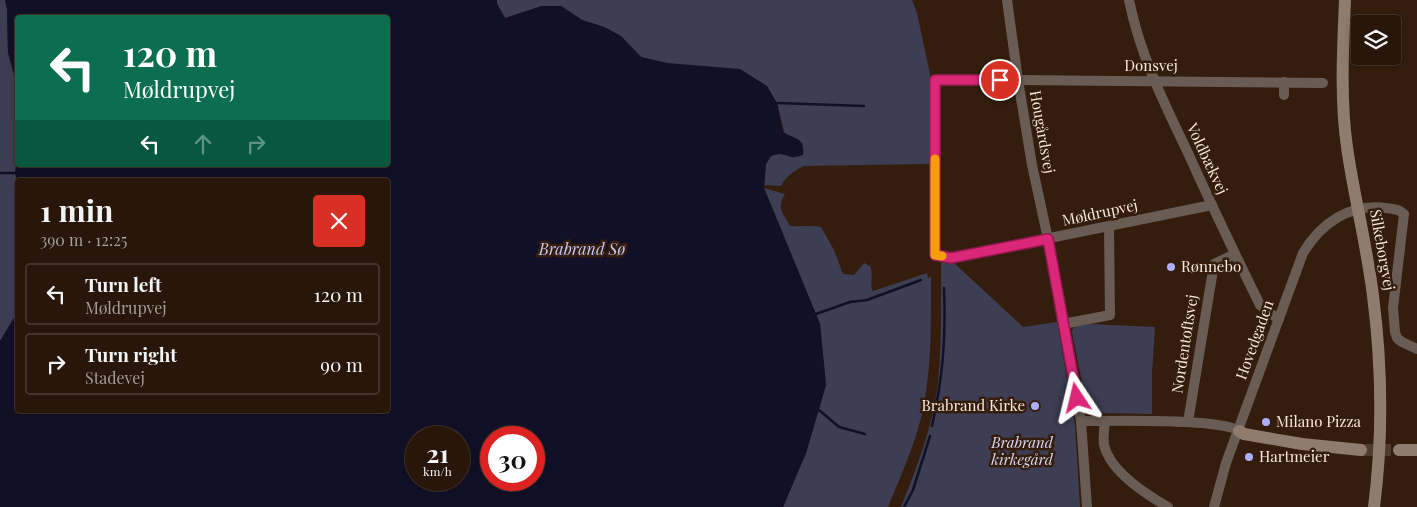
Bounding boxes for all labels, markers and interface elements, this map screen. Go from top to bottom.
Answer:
map controls [1351,15,1401,65]
button: layers [1351,15,1401,65]
text: 120 m [123,29,217,76]
icon: left [40,35,105,100]
street label: Donsvej [1124,55,1178,75]
pin [979,59,1021,101]
icon: arrive [986,66,1014,94]
text: Møldrupvej [123,74,235,104]
street label: Hougårdsvej [1026,89,1060,175]
street label: Voldbækvej [1182,119,1233,197]
icon: left [136,130,164,158]
icon: ahead [189,130,217,158]
icon: right [242,130,270,158]
text: 1 min [40,190,114,230]
street label: Møldrupvej [1060,194,1139,230]
button: close [313,195,365,247]
street label: Silkeborgvej [1366,208,1400,292]
text: 390 m · 12:25 [40,229,128,250]
water label: Brabrand Sø [538,238,626,259]
place label: Rønnebo [1181,256,1241,276]
marker: Rønnebo [1165,261,1177,273]
text: Turn left [85,271,162,297]
icon: left [42,280,70,308]
text: 120 m [314,281,363,307]
street label: Nordentoftsvej [1166,293,1202,395]
text: Møldrupvej [85,297,167,318]
street label: Hovedgaden [1230,297,1278,382]
text: Turn right [85,341,177,367]
icon: right [42,350,70,378]
text: 90 m [320,351,363,377]
text: Stadevej [85,367,145,388]
position arrow [1050,371,1102,423]
place label: Brabrand Kirke [922,395,1025,415]
marker: Brabrand Kirke [1029,400,1041,412]
place label: Milano Pizza [1276,411,1362,431]
marker: Milano Pizza [1260,416,1272,428]
speed limit sign: 30 [480,426,545,491]
park label: Brabrand kirkegård [990,432,1054,469]
text: 21 [426,436,449,469]
place label: Hartmeier [1259,446,1330,466]
marker: Hartmeier [1243,451,1255,463]
text: km/h [423,463,452,479]

